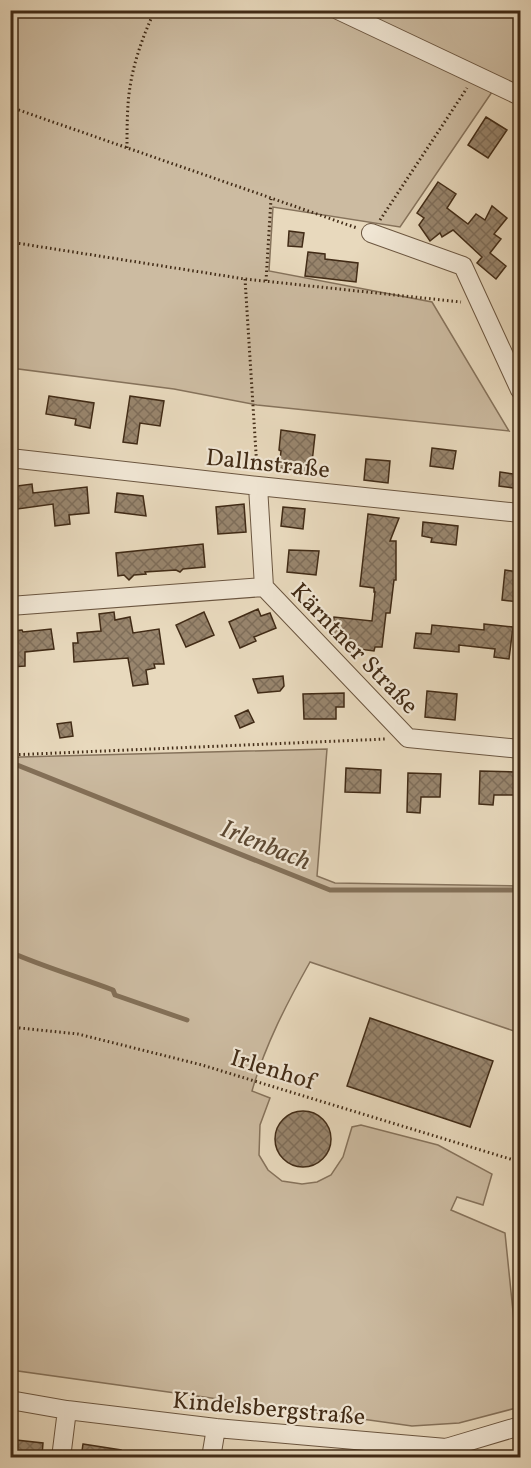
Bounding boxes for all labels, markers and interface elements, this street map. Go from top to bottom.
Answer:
street label: Dallnstraße [204,442,332,488]
street label: Kärntner Straße [282,576,425,723]
water label: Irlenbach [215,811,316,880]
street label: Irlenhof [226,1042,322,1101]
street label: Kindelsbergstraße [171,1385,367,1435]

